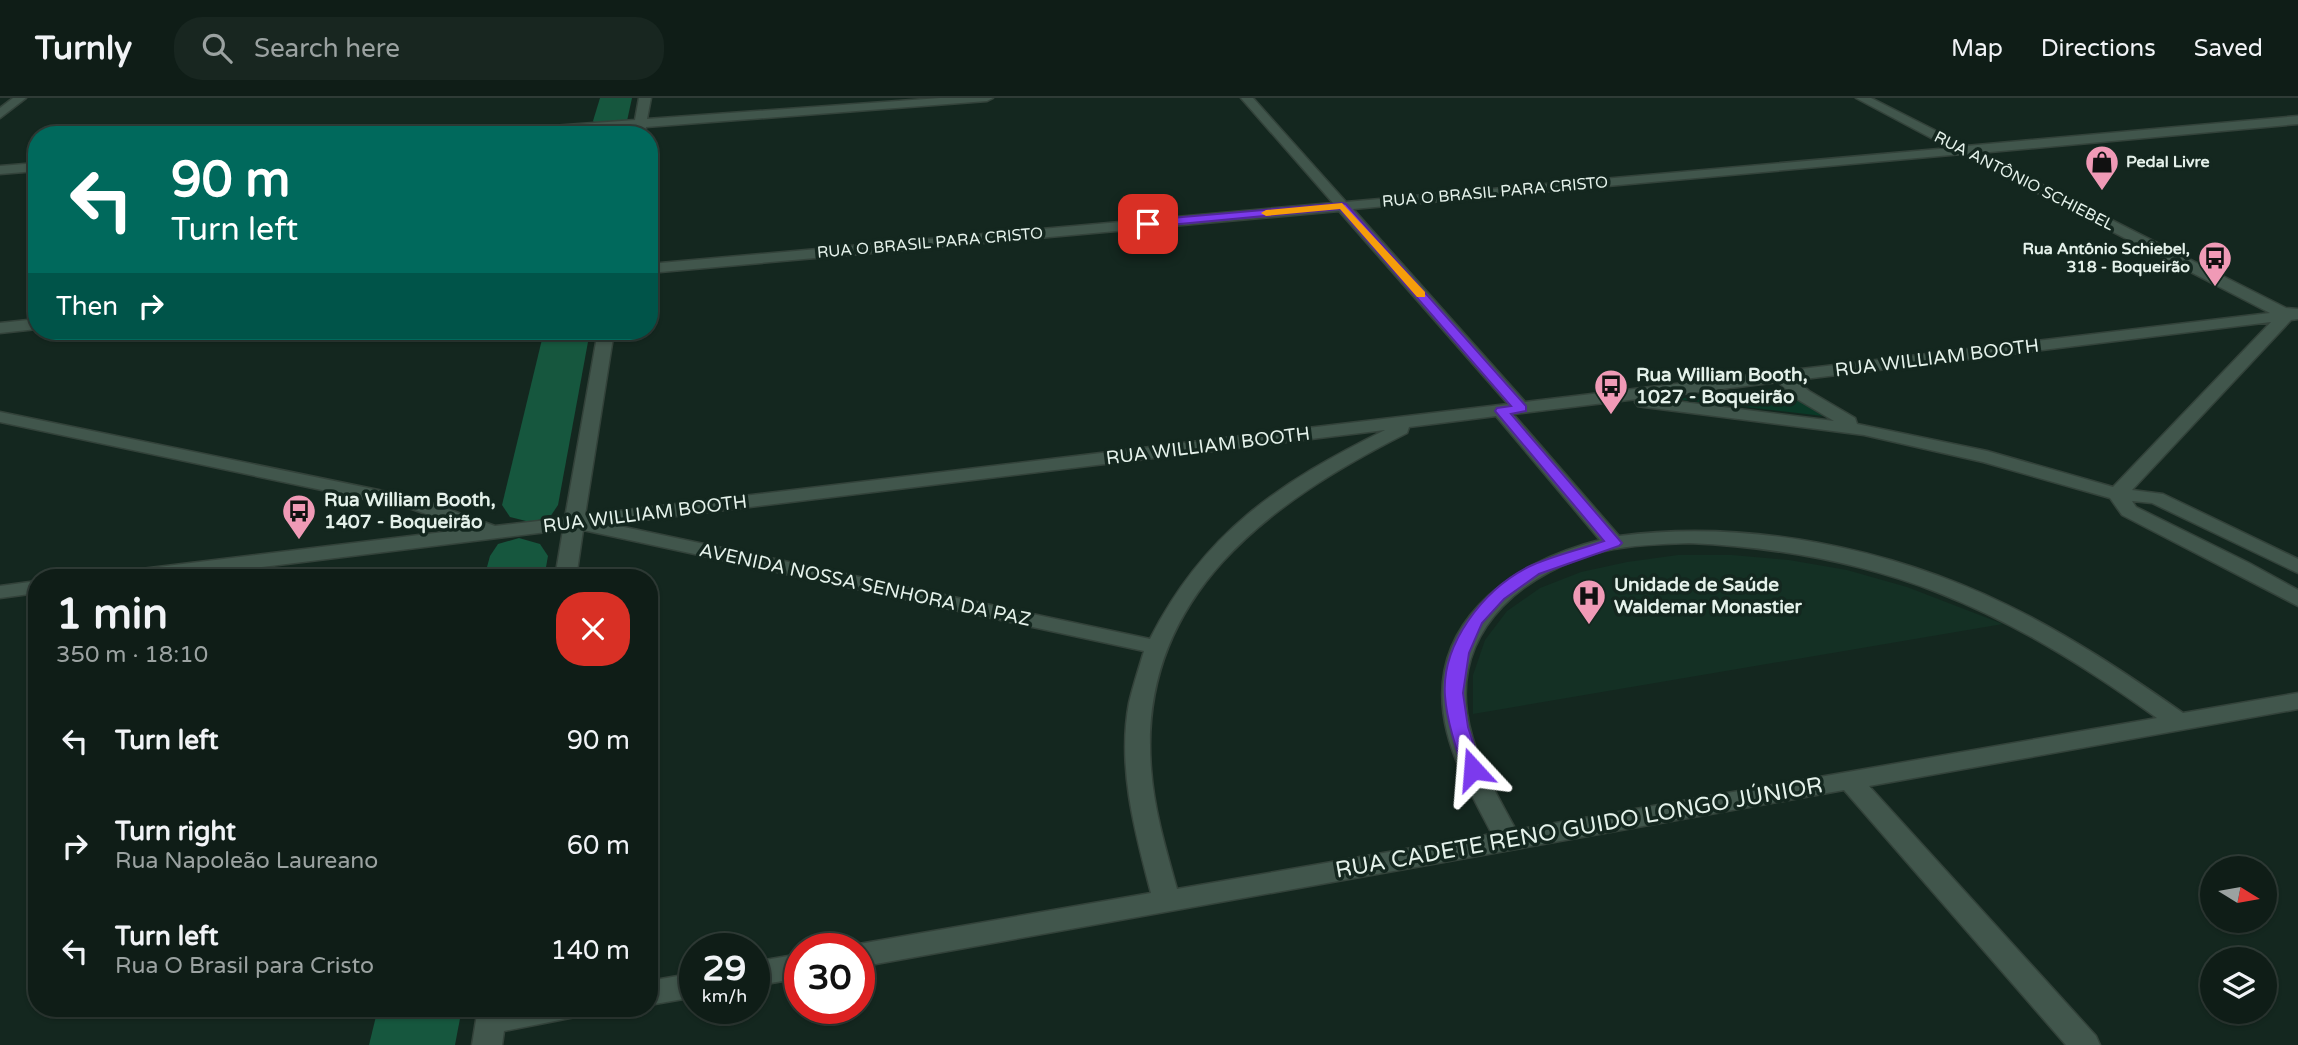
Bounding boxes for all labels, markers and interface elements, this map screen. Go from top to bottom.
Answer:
search box [174,17,664,80]
text: Turnly [35,29,132,68]
icon: search [198,29,236,67]
text: Search here [254,33,400,64]
text: Map [1951,34,2003,63]
text: Directions [2041,34,2156,63]
text: Saved [2194,34,2263,63]
street label: RUA ANTÔNIO SCHIEBEL [1931,127,2117,235]
shop icon: Pedal Livre [2083,143,2121,192]
text: 90 m [171,151,290,210]
place label: Pedal Livre [2126,152,2209,172]
icon: left [56,154,147,245]
street label: RUA O BRASIL PARA CRISTO [1381,172,1609,212]
pin [1118,194,1178,254]
icon: arrive [1129,205,1167,243]
text: Turn left [171,211,298,249]
street label: RUA O BRASIL PARA CRISTO [816,223,1044,263]
place label: Rua Antônio Schiebel, 318 - Boqueirão [2023,239,2190,277]
bus stop icon: Rua Antônio Schiebel, 318 - Boqueirão [2196,239,2234,288]
icon: right [132,287,170,325]
text: Then [56,291,118,322]
street label: RUA WILLIAM BOOTH [1834,335,2040,381]
place label: Rua William Booth, 1027 - Boqueirão [1636,364,1808,409]
bus stop icon: Rua William Booth, 1027 - Boqueirão [1592,367,1630,416]
street label: RUA WILLIAM BOOTH [1105,423,1311,469]
place label: Rua William Booth, 1407 - Boqueirão [324,489,496,534]
street label: RUA WILLIAM BOOTH [542,491,748,537]
bus stop icon: Rua William Booth, 1407 - Boqueirão [280,492,318,541]
street label: AVENIDA NOSSA SENHORA DA PAZ [697,539,1033,631]
place label: Unidade de Saúde Waldemar Monastier [1614,574,1803,618]
hospital icon: Unidade de Saúde Waldemar Monastier [1570,577,1608,626]
text: 1 min [56,589,168,640]
button: close [556,592,630,666]
text: 350 m · 18:10 [56,641,208,669]
icon: left [56,722,94,760]
text: Turn left [115,725,218,756]
text: 90 m [567,725,630,756]
position arrow [1436,732,1510,806]
street label: RUA CADETE RENO GUIDO LONGO JÚNIOR [1333,771,1825,885]
text: Turn right [115,816,236,847]
icon: right [56,827,94,865]
text: 60 m [567,830,630,861]
text: Rua Napoleão Laureano [115,847,378,875]
north arrow [2200,856,2277,933]
map controls [2200,856,2277,1024]
text: Turn left [115,921,218,952]
icon: left [56,932,94,970]
speed limit sign: 30 [784,933,875,1024]
text: 140 m [550,935,630,966]
button: layers [2200,947,2277,1024]
text: 29 [703,948,746,990]
text: Rua O Brasil para Cristo [115,952,374,980]
text: km/h [702,985,747,1007]

